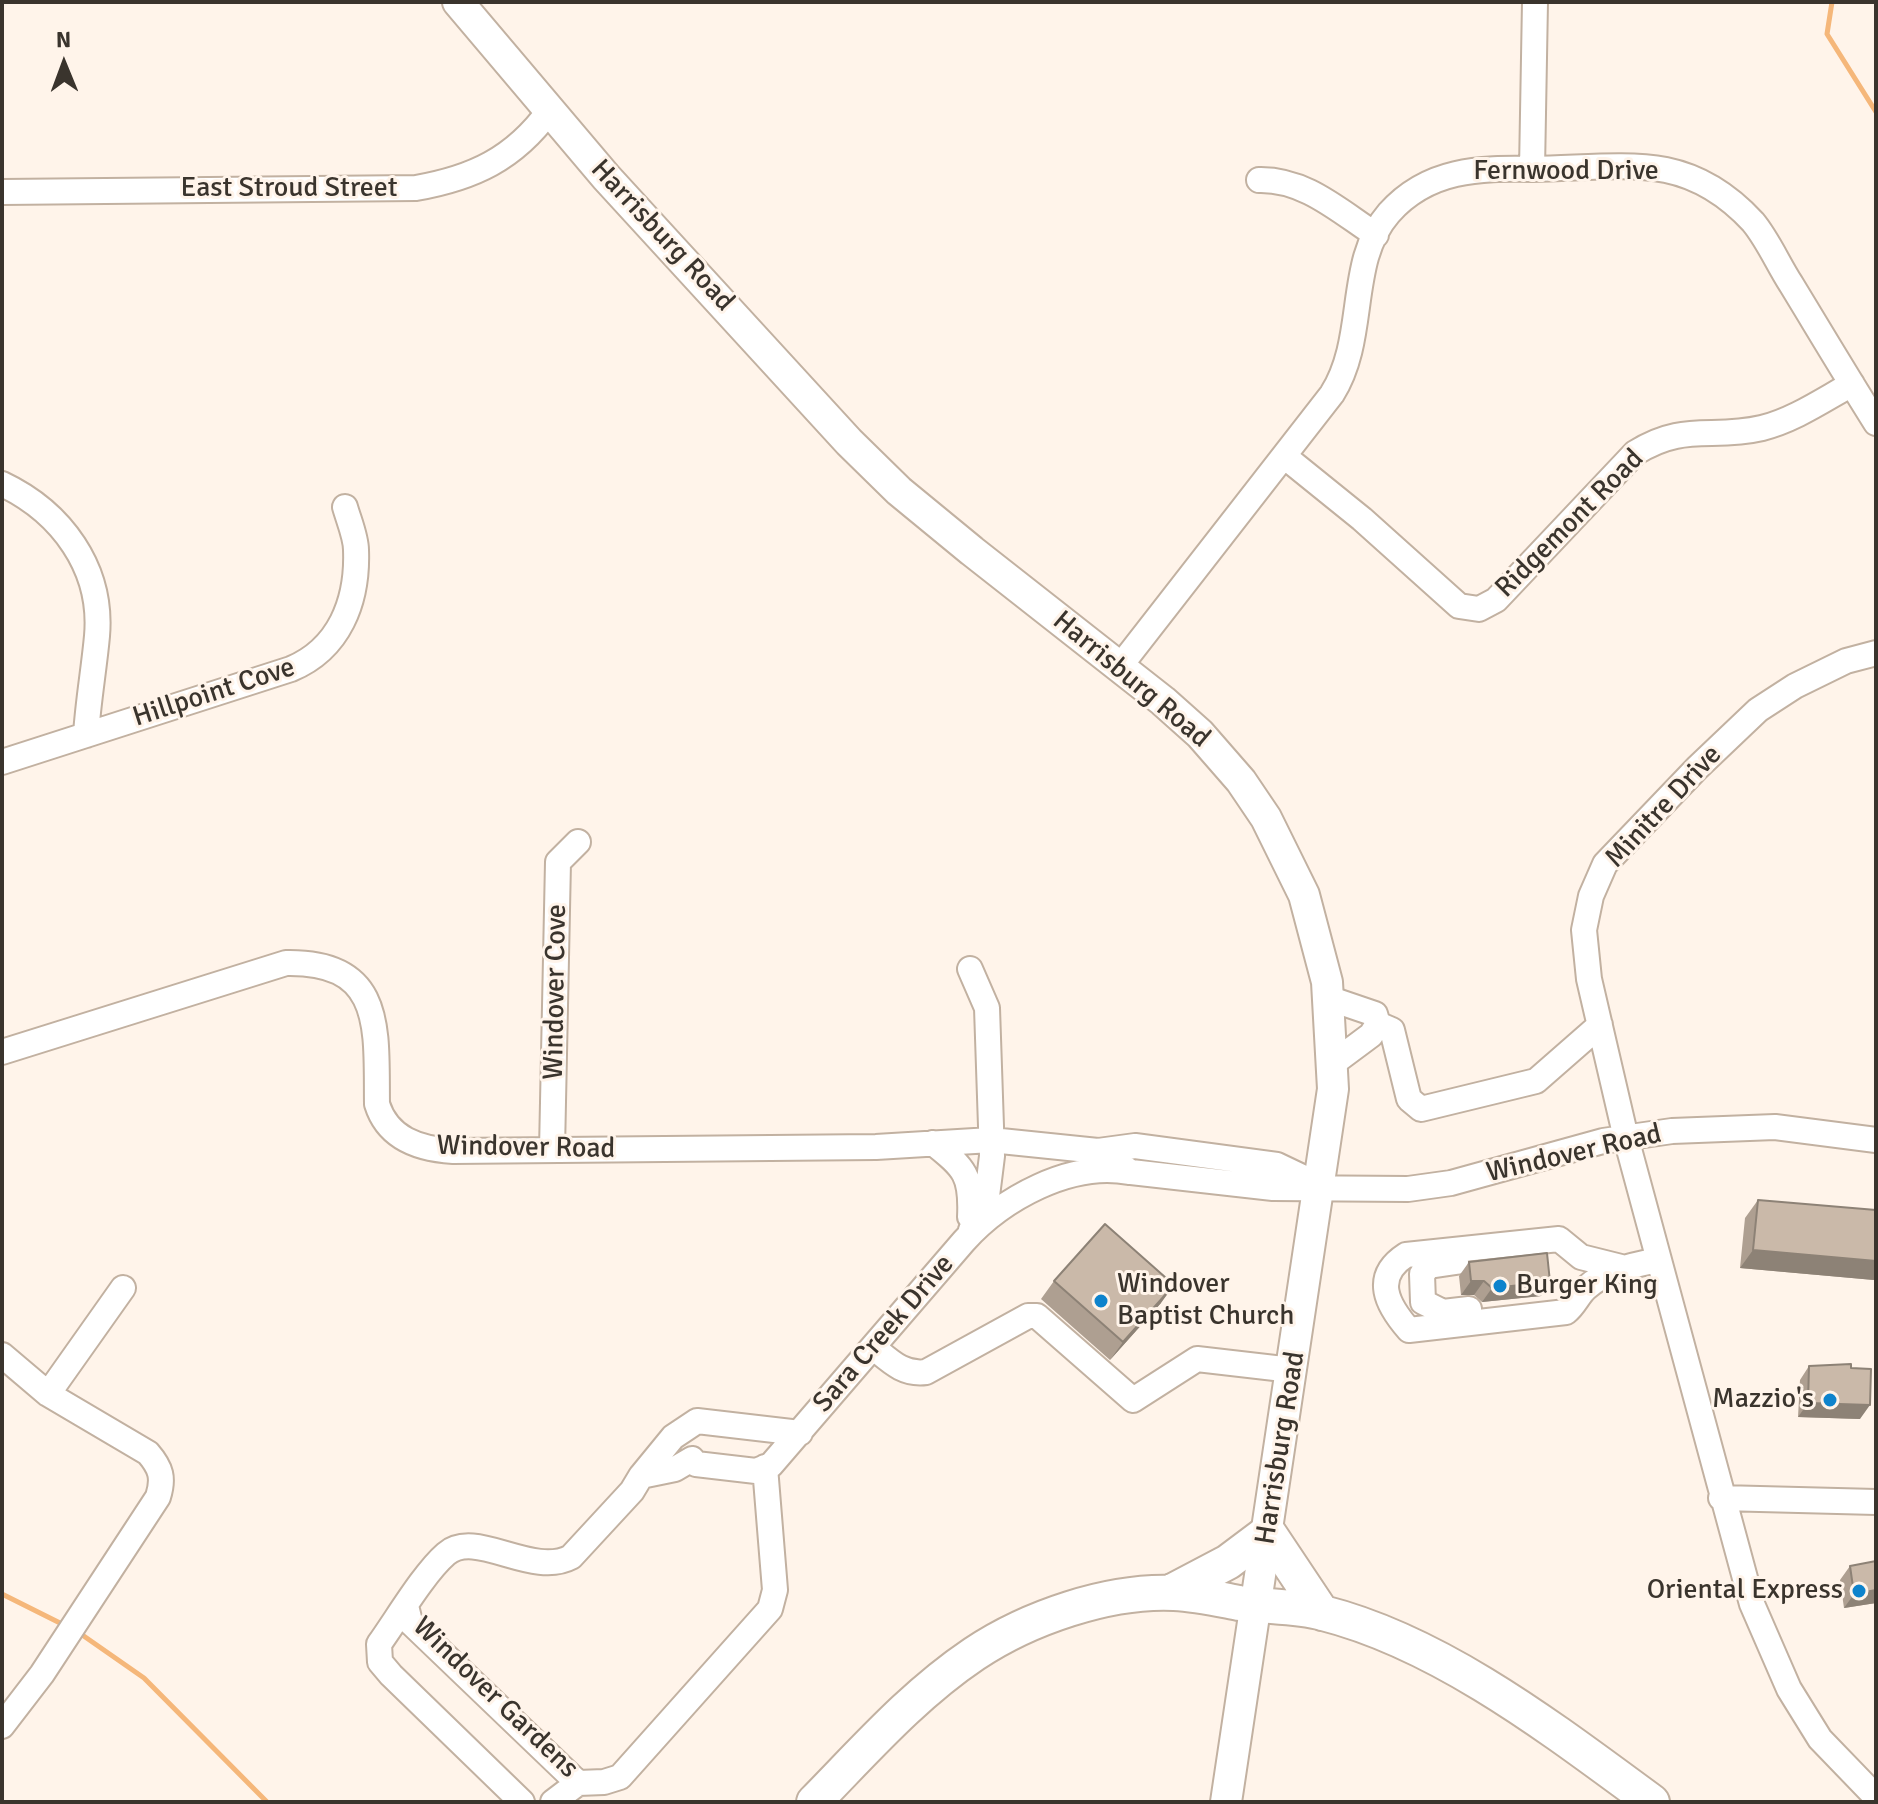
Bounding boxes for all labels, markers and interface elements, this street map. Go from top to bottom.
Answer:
north arrow [24,24,104,104]
text: N [56,26,71,53]
street label: Harrisburg Road [583,153,741,319]
street label: Fernwood Drive [1473,155,1659,189]
street label: East Stroud Street [180,172,398,206]
street label: Ridgemont Road [1489,443,1651,605]
street label: Harrisburg Road [1046,604,1216,756]
street label: Hillpoint Cove [129,651,299,735]
street label: Minitre Drive [1599,739,1729,875]
street label: Windover Cove [538,904,574,1080]
street label: Windover Road [1483,1118,1665,1190]
street label: Windover Road [436,1130,616,1166]
street label: Sara Creek Drive [806,1248,962,1420]
place label: Windover Baptist Church [1117,1268,1294,1334]
place label: Burger King [1516,1269,1658,1303]
marker: Burger King [1491,1277,1509,1295]
marker: Windover Baptist Church [1092,1292,1110,1310]
street label: Harrisburg Road [1249,1349,1313,1547]
place label: Mazzio's [1712,1383,1814,1417]
marker: Mazzio's [1821,1391,1839,1409]
place label: Oriental Express [1647,1574,1843,1608]
marker: Oriental Express [1850,1582,1868,1600]
street label: Windover Gardens [405,1610,585,1786]

